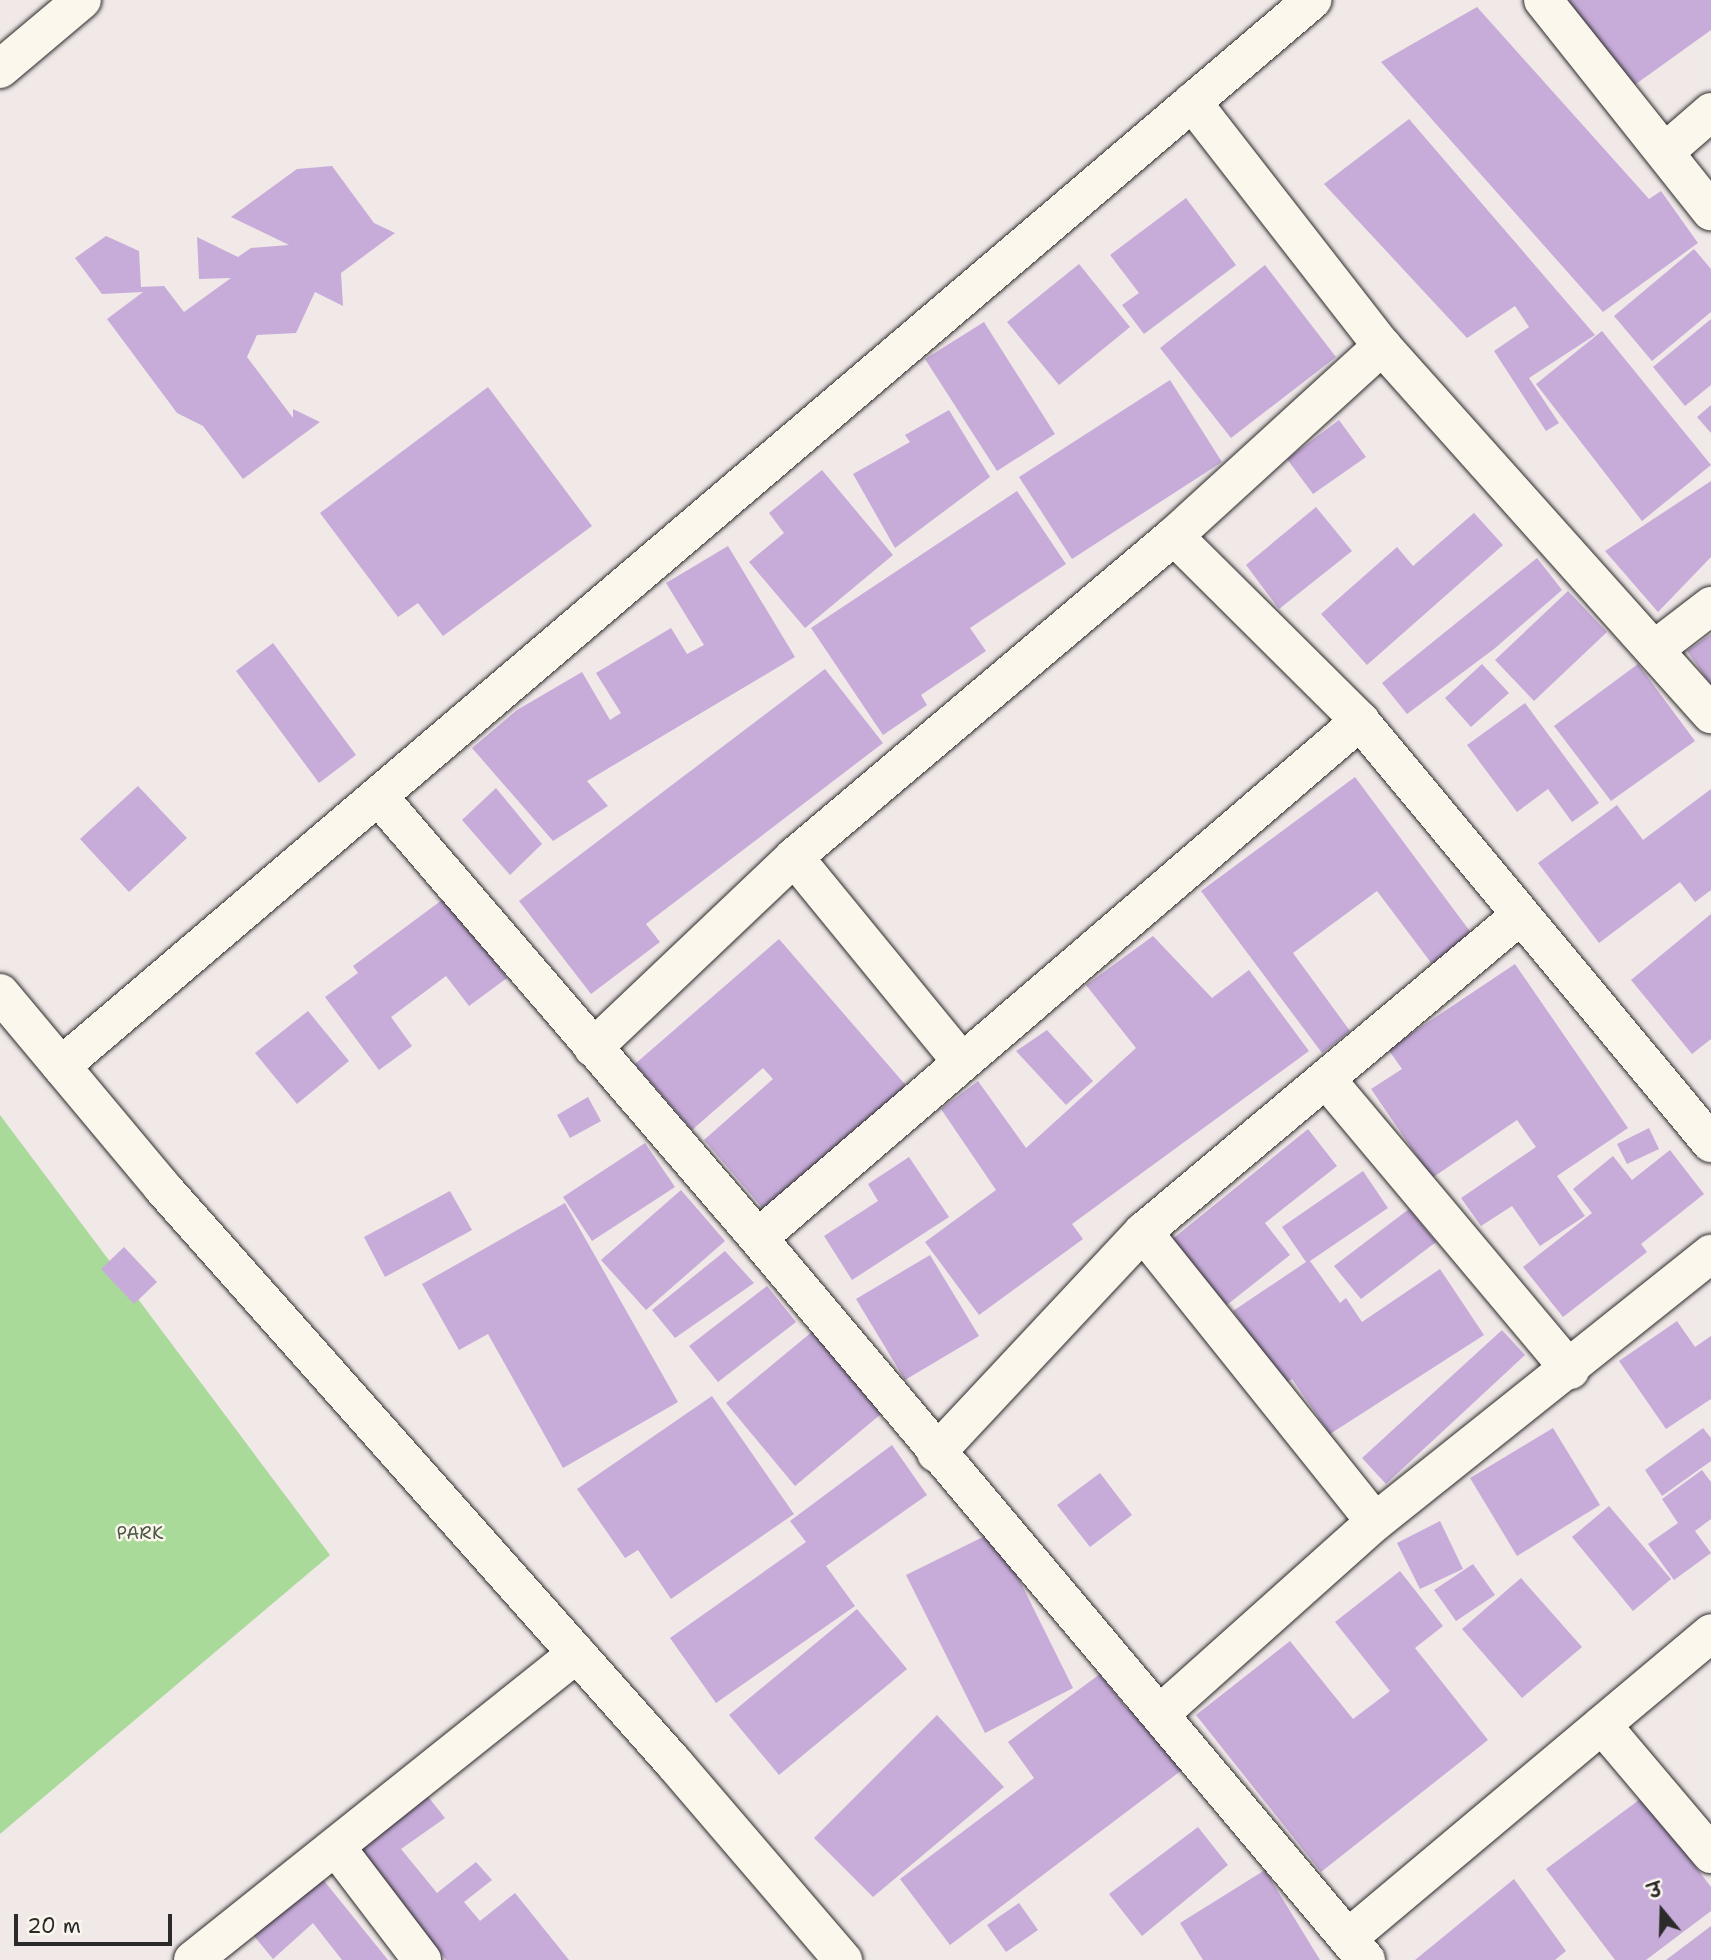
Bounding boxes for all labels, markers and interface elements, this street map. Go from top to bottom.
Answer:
park label: PARK [116,1522,164,1544]
north arrow [1627,1876,1697,1946]
text: उ [1645,1877,1665,1905]
scale bar [18,1900,175,1944]
text: 20 m [27,1912,81,1940]

